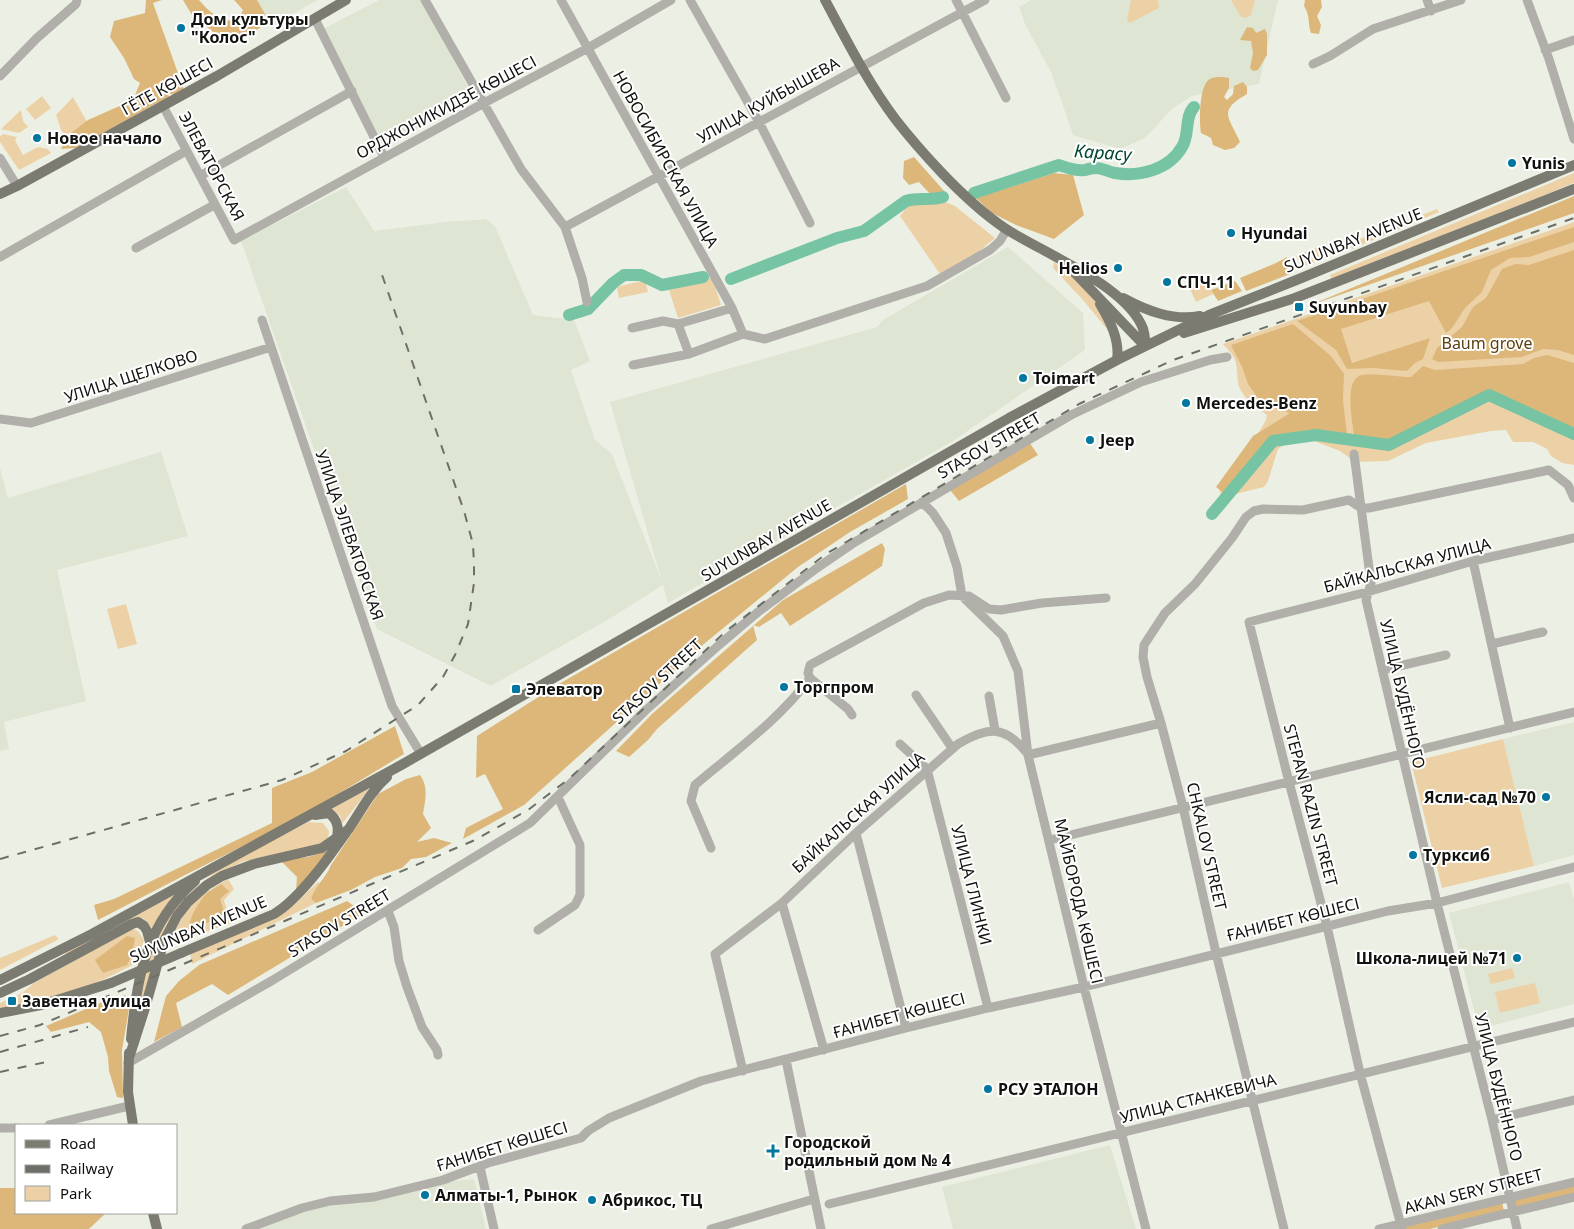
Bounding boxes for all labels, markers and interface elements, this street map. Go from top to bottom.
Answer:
place label: Дом культуры "Колос" [191,8,309,48]
marker: Дом культуры "Колос" [175,22,187,34]
street label: ОРДЖОНИКИДЗЕ КӨШЕСІ [352,50,540,164]
street label: УЛИЦА КУЙБЫШЕВА [693,51,844,148]
street label: ГЁТЕ КӨШЕСІ [117,52,217,120]
street label: НОВОСИБИРСКАЯ УЛИЦА [608,67,724,252]
street label: ЭЛЕВАТОРСКАЯ [174,107,250,225]
place label: Новое начало [47,127,162,149]
marker: Новое начало [31,132,43,144]
water label: Карасу [1073,138,1134,166]
place label: Yunis [1522,152,1565,174]
marker: Yunis [1506,157,1518,169]
street label: SUYUNBAY AVENUE [1281,202,1425,278]
place label: Hyundai [1241,222,1308,244]
marker: Hyundai [1225,227,1237,239]
place label: Helios [1059,257,1108,279]
marker: Helios [1112,262,1124,274]
place label: СПЧ-11 [1177,271,1234,293]
marker: СПЧ-11 [1161,276,1173,288]
place label: Suyunbay [1309,296,1388,318]
marker: Suyunbay [1293,301,1305,313]
park label: Baum grove [1441,332,1533,354]
street label: УЛИЦА ЩЕЛКОВО [62,344,200,408]
place label: Toimart [1033,367,1095,389]
marker: Toimart [1017,372,1029,384]
place label: Mercedes-Benz [1196,392,1317,414]
marker: Mercedes-Benz [1180,397,1192,409]
street label: STASOV STREET [933,406,1045,484]
place label: Jeep [1098,429,1135,451]
marker: Jeep [1084,434,1096,446]
street label: УЛИЦА ЭЛЕВАТОРСКАЯ [311,447,389,623]
street label: SUYUNBAY AVENUE [697,494,835,586]
street label: БАЙКАЛЬСКАЯ УЛИЦА [1321,532,1494,598]
street label: УЛИЦА БУДЁННОГО [1375,617,1431,771]
street label: STASOV STREET [607,633,707,729]
place label: Торгпром [794,676,874,698]
place label: Элеватор [526,678,603,700]
marker: Торгпром [778,681,790,693]
marker: Элеватор [510,683,522,695]
street label: STEPAN RAZIN STREET [1279,721,1343,889]
street label: БАЙКАЛЬСКАЯ УЛИЦА [787,746,930,878]
street label: CHKALOV STREET [1182,780,1232,912]
place label: Ясли-сад №70 [1424,786,1536,808]
marker: Ясли-сад №70 [1540,791,1552,803]
street label: МАЙБОРОДА КӨШЕСІ [1049,816,1109,986]
street label: УЛИЦА ГЛИНКИ [946,823,998,947]
place label: Турксиб [1423,844,1490,866]
marker: Турксиб [1407,849,1419,861]
street label: STASOV STREET [284,884,394,962]
street label: SUYUNBAY AVENUE [126,890,270,968]
street label: ҒАНИБЕТ КӨШЕСІ [1224,892,1362,946]
place label: Школа-лицей №71 [1356,947,1507,969]
marker: Школа-лицей №71 [1511,952,1523,964]
street label: ҒАНИБЕТ КӨШЕСІ [831,987,967,1043]
place label: Заветная улица [22,990,151,1012]
marker: Заветная улица [6,995,18,1007]
street label: УЛИЦА БУДЁННОГО [1470,1010,1528,1164]
street label: УЛИЦА СТАНКЕВИЧА [1118,1068,1279,1128]
place label: РСУ ЭТАЛОН [998,1078,1099,1100]
marker: РСУ ЭТАЛОН [982,1083,994,1095]
street label: ҒАНИБЕТ КӨШЕСІ [434,1116,570,1176]
legend [15,1124,178,1214]
place label: Городской родильный дом № 4 [784,1131,951,1171]
text: Road [60,1133,96,1153]
marker: Городской родильный дом № 4 [766,1144,780,1158]
text: Railway [60,1158,114,1178]
street label: AKAN SERY STREET [1402,1163,1545,1219]
text: Park [60,1183,92,1203]
place label: Алматы-1, Рынок [435,1184,578,1206]
marker: Алматы-1, Рынок [419,1189,431,1201]
place label: Абрикос, ТЦ [602,1189,703,1211]
marker: Абрикос, ТЦ [586,1194,598,1206]

